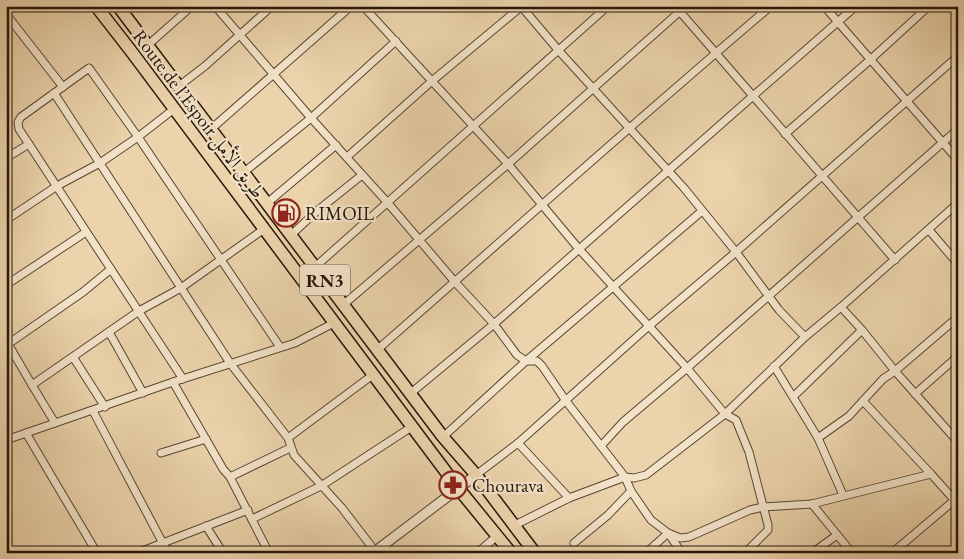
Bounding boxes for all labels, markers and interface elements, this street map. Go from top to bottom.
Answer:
street label: Route de l’Espoir طريق الأمل [126,24,272,204]
fuel station icon: RIMOIL [271,198,301,228]
place label: RIMOIL [305,201,374,226]
road number: RN3 [300,264,350,296]
pharmacy icon: Chourava [438,470,468,500]
place label: Chourava [472,473,544,498]

